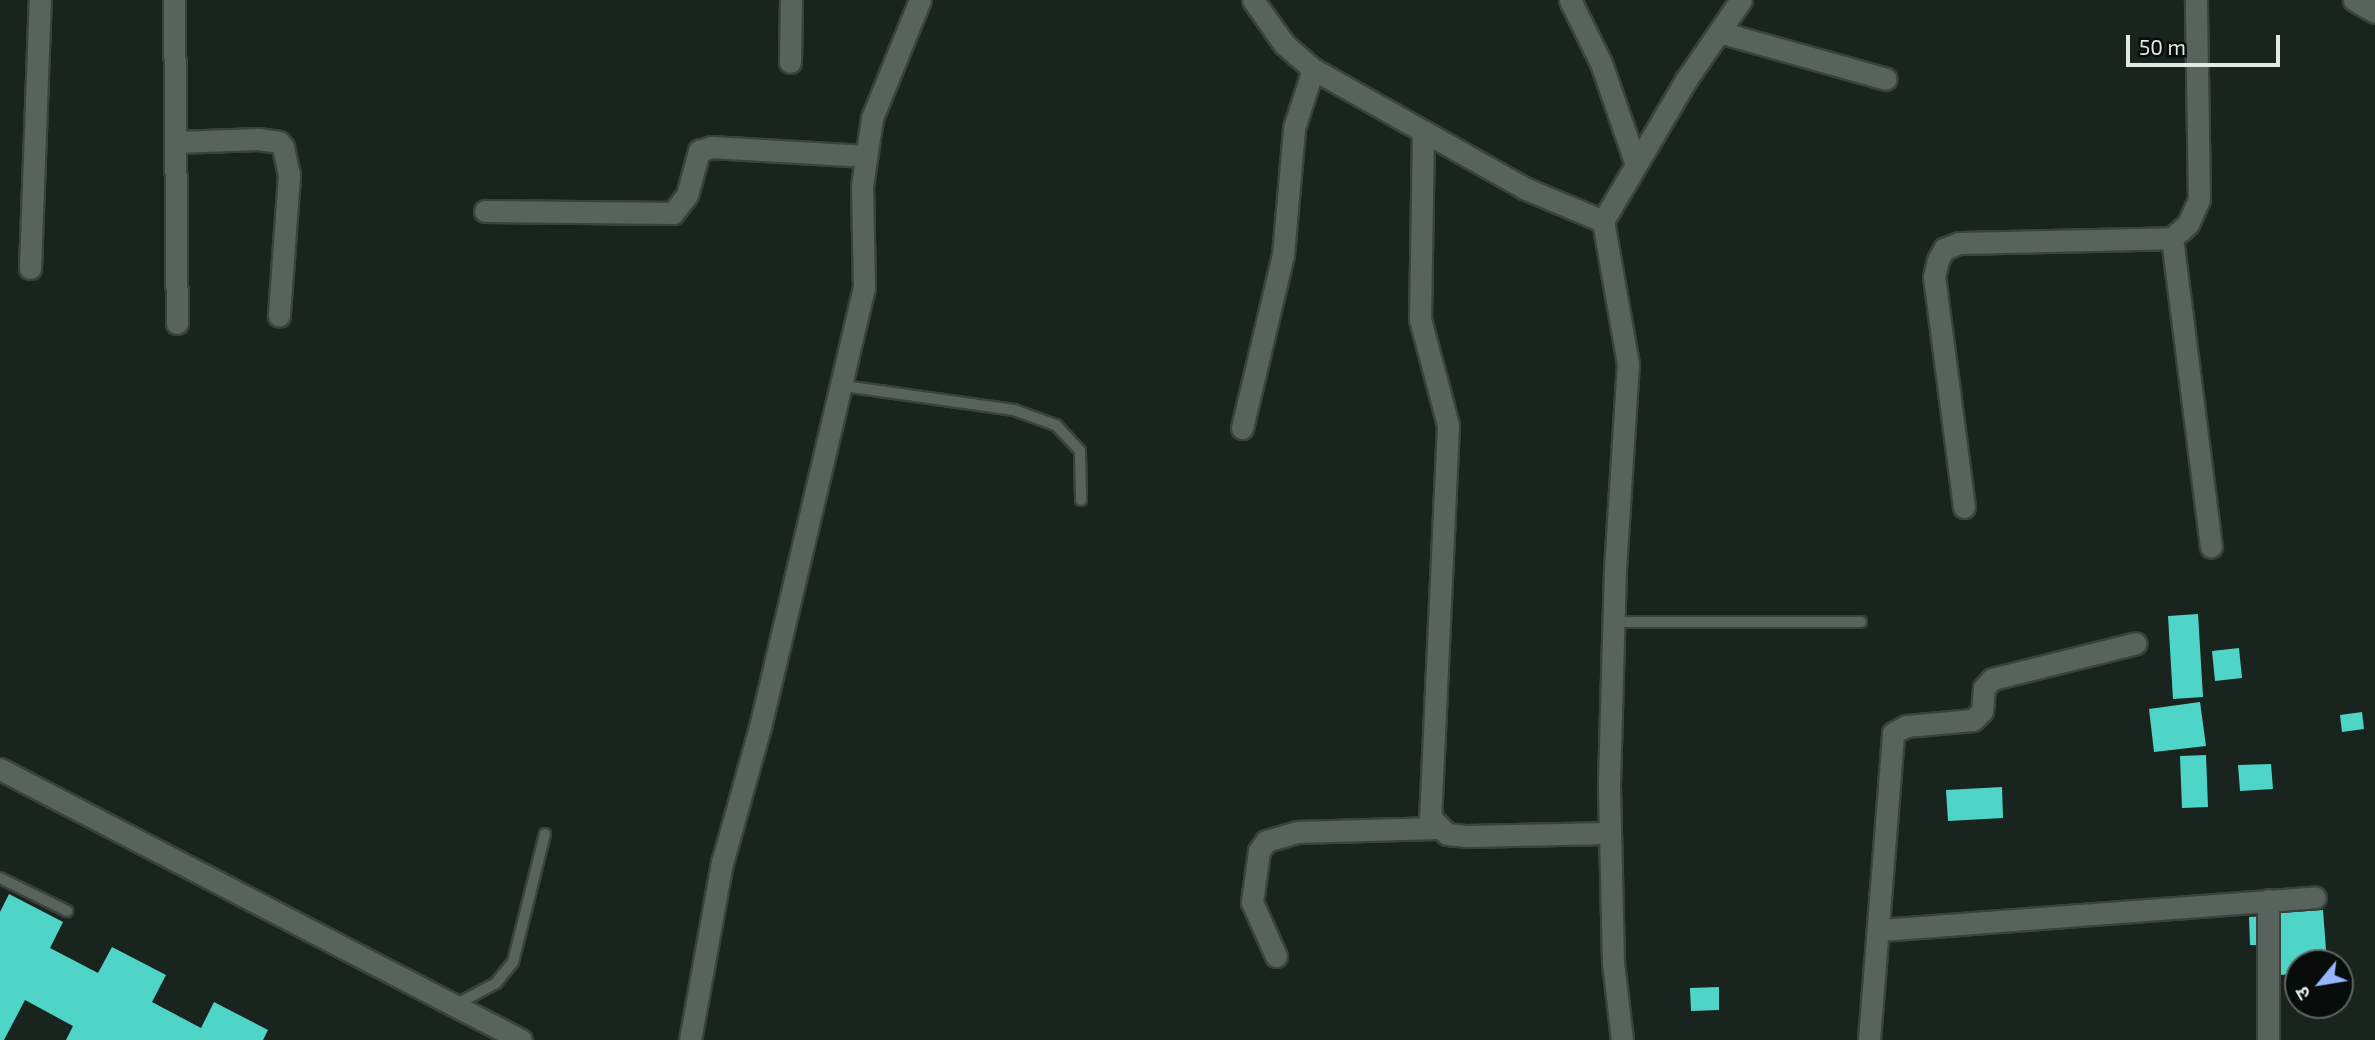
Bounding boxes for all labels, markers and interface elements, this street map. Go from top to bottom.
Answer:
scale bar [2130,21,2284,65]
text: 50 m [2139,34,2186,59]
north arrow [2284,949,2354,1019]
text: उ [2289,983,2315,1004]

